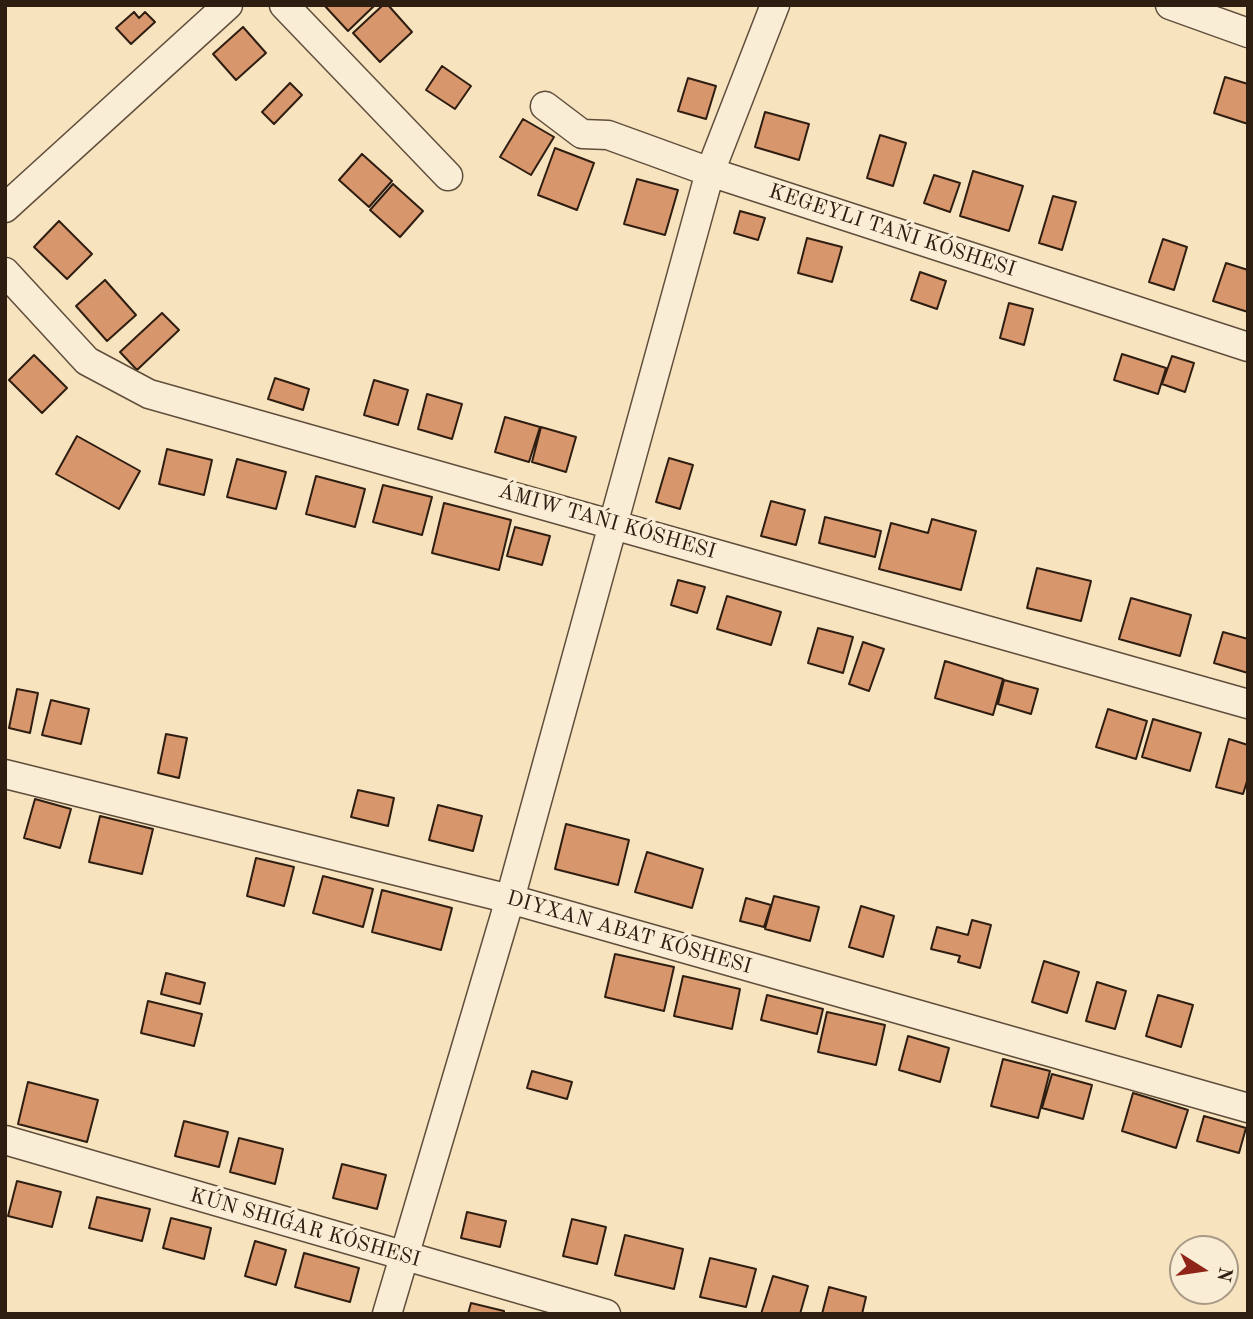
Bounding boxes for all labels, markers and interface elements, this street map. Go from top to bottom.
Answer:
street label: KEGEYLI TAŃI KÓSHESI [765,179,1019,283]
street label: ÁMIW TAŃI KÓSHESI [495,479,719,565]
street label: DIYXAN ABAT KÓSHESI [504,886,754,980]
street label: KÚN SHIǴAR KÓSHESI [187,1183,423,1273]
north arrow [1169,1235,1239,1305]
text: N [1212,1265,1234,1283]

